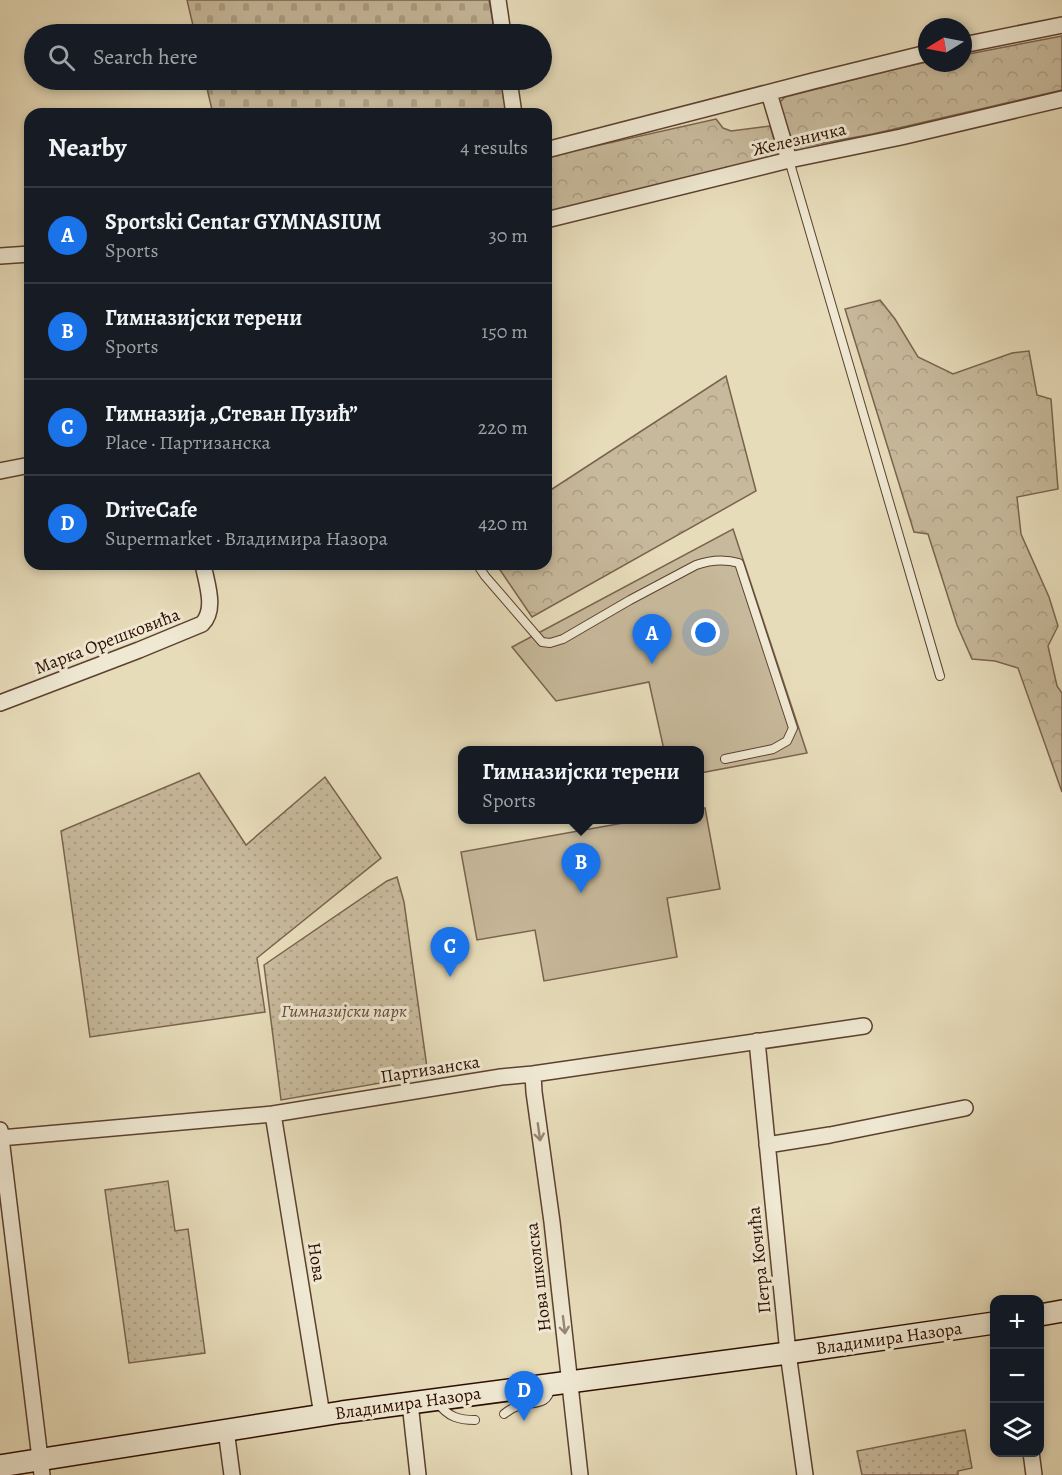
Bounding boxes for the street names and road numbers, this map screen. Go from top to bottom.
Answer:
street label: Железничка [750,116,849,161]
street label: Марка Орешковића [31,602,184,680]
street label: Партизанска [379,1049,482,1089]
street label: Петра Кочића [741,1205,777,1315]
street label: Нова школска [519,1220,557,1333]
street label: Нова [302,1241,332,1284]
street label: Владимира Назора [814,1316,964,1360]
street label: Владимира Назора [333,1381,483,1425]

